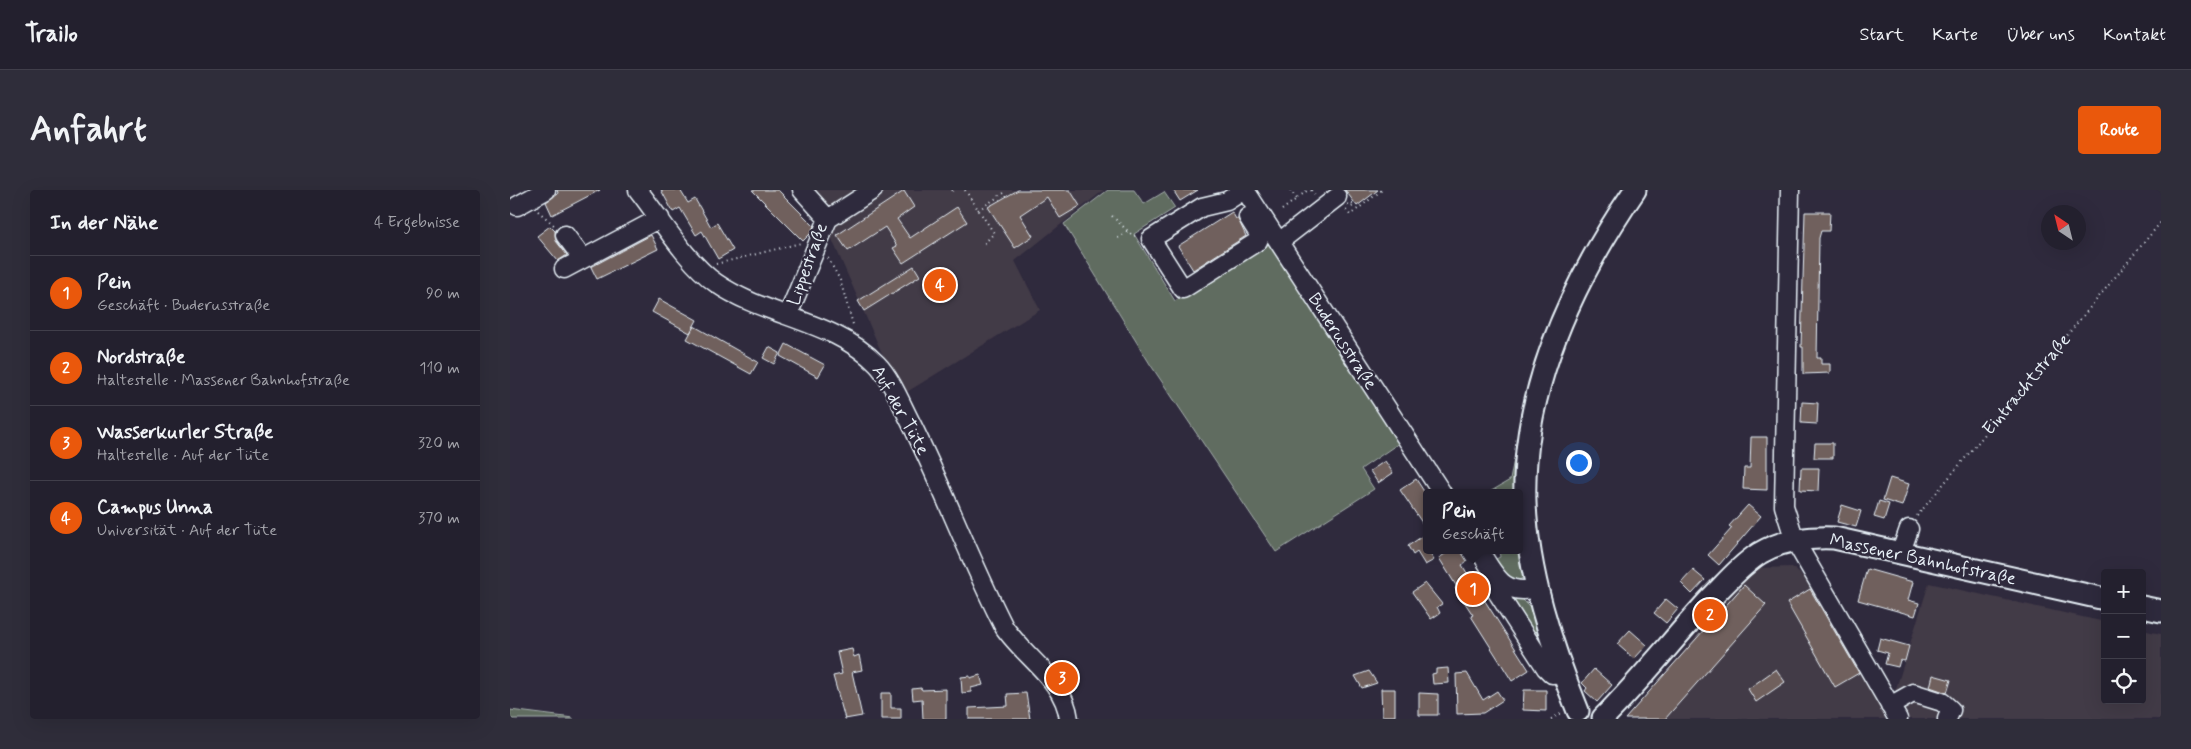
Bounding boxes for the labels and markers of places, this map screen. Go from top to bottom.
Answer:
pin: 4 [924,266,956,304]
pin: 1 [1457,570,1489,608]
pin: 2 [1694,596,1726,634]
pin: 3 [1046,659,1078,697]

